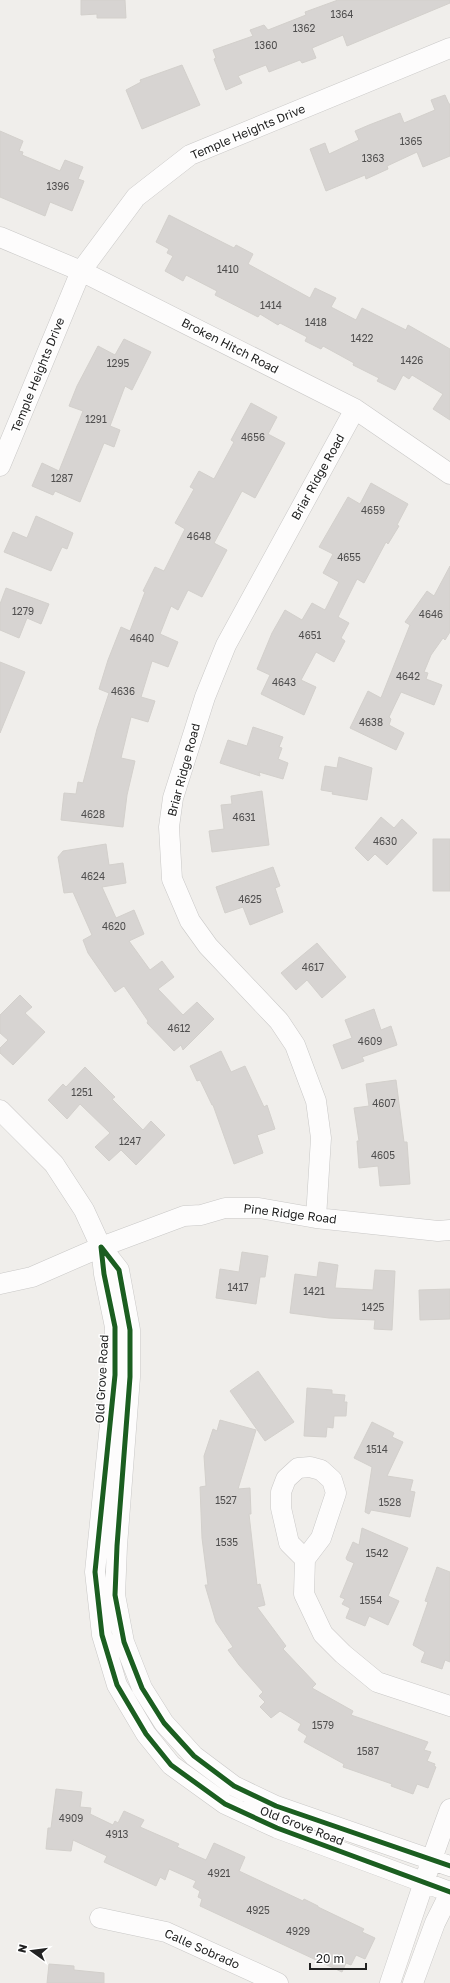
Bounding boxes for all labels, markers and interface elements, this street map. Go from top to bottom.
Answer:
house number: 1364 [331,8,353,20]
house number: 1362 [293,22,315,34]
house number: 1360 [255,39,277,51]
street label: Temple Heights Drive [188,101,307,162]
house number: 1365 [400,135,422,147]
house number: 1363 [362,152,384,164]
house number: 1396 [47,180,69,192]
house number: 1410 [217,263,239,275]
house number: 1414 [260,299,282,311]
street label: Temple Heights Drive [8,315,68,435]
street label: Broken Hitch Road [179,315,281,377]
house number: 1418 [305,316,327,328]
house number: 1422 [351,332,373,344]
house number: 1426 [401,354,423,366]
house number: 1295 [107,357,129,369]
house number: 1291 [85,413,107,425]
house number: 4656 [241,431,265,443]
street label: Briar Ridge Road [288,431,347,522]
house number: 1287 [51,472,73,484]
house number: 4659 [361,504,385,516]
house number: 4648 [187,530,211,542]
house number: 4655 [337,551,361,563]
house number: 1279 [12,605,34,617]
house number: 4646 [419,608,443,620]
house number: 4651 [299,629,322,641]
house number: 4640 [130,632,154,644]
house number: 4642 [396,670,420,682]
house number: 4643 [272,676,296,688]
house number: 4636 [111,685,135,697]
house number: 4638 [359,716,383,728]
street label: Briar Ridge Road [164,722,203,818]
house number: 4628 [81,808,105,820]
house number: 4631 [233,811,256,823]
house number: 4630 [373,835,397,847]
house number: 4624 [81,870,105,882]
house number: 4625 [238,893,262,905]
house number: 4620 [102,920,126,932]
house number: 4617 [302,961,324,973]
house number: 4612 [168,1022,191,1034]
house number: 4609 [358,1035,382,1047]
house number: 1251 [71,1086,93,1098]
house number: 4607 [372,1097,396,1109]
house number: 1247 [119,1135,141,1147]
house number: 4605 [371,1149,395,1161]
street label: Pine Ridge Road [243,1200,338,1227]
house number: 1417 [227,1281,249,1293]
house number: 1421 [303,1285,325,1297]
house number: 1425 [362,1301,384,1313]
street label: Old Grove Road [92,1334,111,1424]
house number: 1514 [366,1443,388,1455]
house number: 1527 [215,1494,237,1506]
house number: 1528 [379,1496,401,1508]
house number: 1535 [216,1536,238,1548]
house number: 1542 [366,1547,388,1559]
house number: 1554 [360,1594,382,1606]
house number: 1579 [312,1719,334,1731]
house number: 1587 [357,1745,379,1757]
street label: Old Grove Road [258,1803,346,1848]
house number: 4909 [59,1812,83,1824]
house number: 4913 [106,1828,129,1840]
house number: 4921 [208,1867,231,1879]
house number: 4925 [246,1904,270,1916]
street label: Calle Sobrado [162,1925,242,1972]
house number: 4929 [286,1925,310,1937]
north arrow [12,1931,52,1971]
text: N [14,1943,29,1954]
scale bar [310,1945,366,1971]
text: 20 m [316,1951,344,1966]

